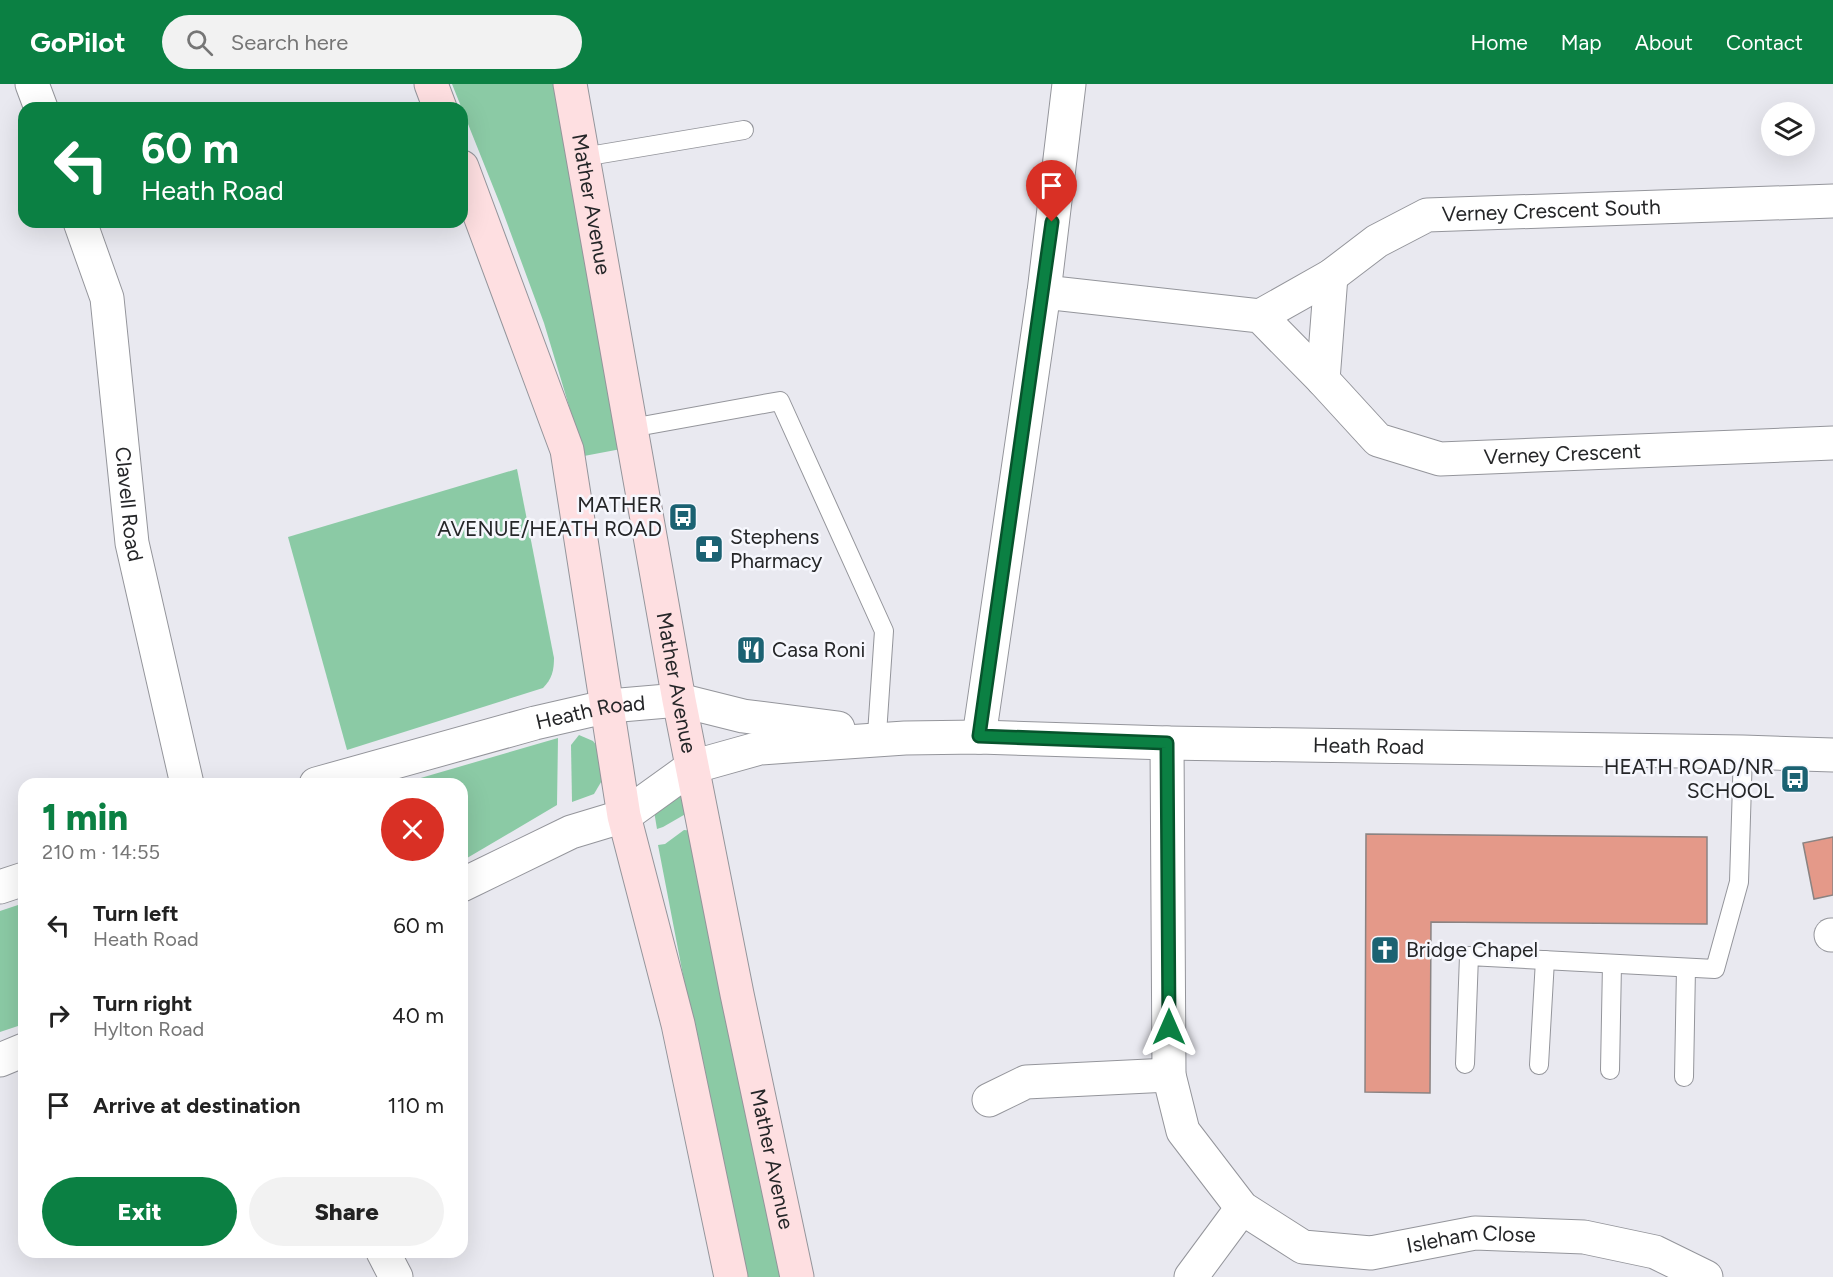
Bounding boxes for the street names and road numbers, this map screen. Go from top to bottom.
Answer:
street label: Mather Avenue [567,131,617,277]
street label: Verney Crescent South [1441,194,1661,226]
street label: Verney Crescent [1483,438,1642,469]
street label: Clavell Road [110,446,149,564]
street label: Mather Avenue [652,610,702,755]
street label: Heath Road [533,690,646,734]
street label: Heath Road [1313,732,1424,759]
street label: Mather Avenue [745,1086,800,1232]
street label: Isleham Close [1404,1220,1536,1258]

